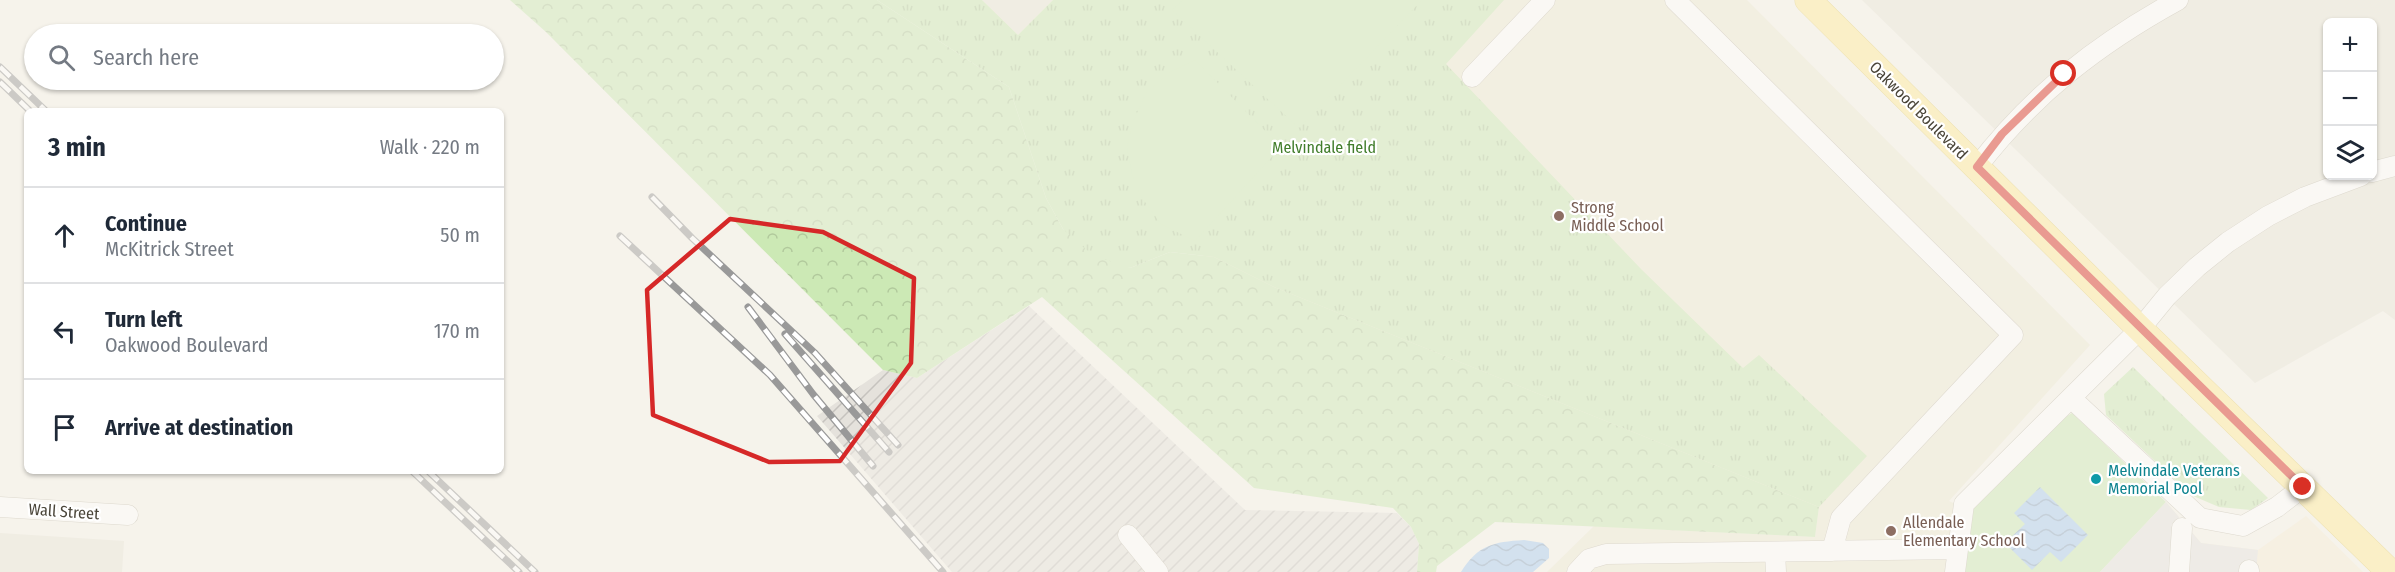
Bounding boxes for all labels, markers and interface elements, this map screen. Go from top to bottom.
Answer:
map controls [2323,18,2377,180]
button: + [2323,18,2377,72]
search box [24,24,504,90]
icon: search [45,41,78,74]
text: Search here [93,44,199,71]
street label: Oakwood Boulevard [1866,57,1972,163]
route start [2050,60,2076,86]
button: − [2323,72,2377,126]
button: layers [2323,126,2377,180]
text: 3 min [48,132,106,163]
text: Walk · 220 m [380,135,480,159]
park label: Melvindale field [1272,138,1376,157]
place label: Strong Middle School [1571,198,1664,235]
marker: Strong Middle School [1552,209,1566,223]
text: Continue [105,210,187,237]
icon: ahead [48,219,81,252]
text: 50 m [440,223,480,247]
text: McKitrick Street [105,237,234,261]
text: Turn left [105,306,183,333]
icon: left [48,315,81,348]
text: 170 m [434,319,480,343]
text: Oakwood Boulevard [105,333,269,357]
icon: arrive [48,411,81,444]
text: Arrive at destination [105,414,293,441]
place label: Melvindale Veterans Memorial Pool [2108,461,2240,498]
marker: Melvindale Veterans Memorial Pool [2089,472,2103,486]
route end [2289,473,2315,499]
street label: Wall Street [28,500,101,523]
place label: Allendale Elementary School [1903,513,2025,550]
marker: Allendale Elementary School [1884,524,1898,538]

